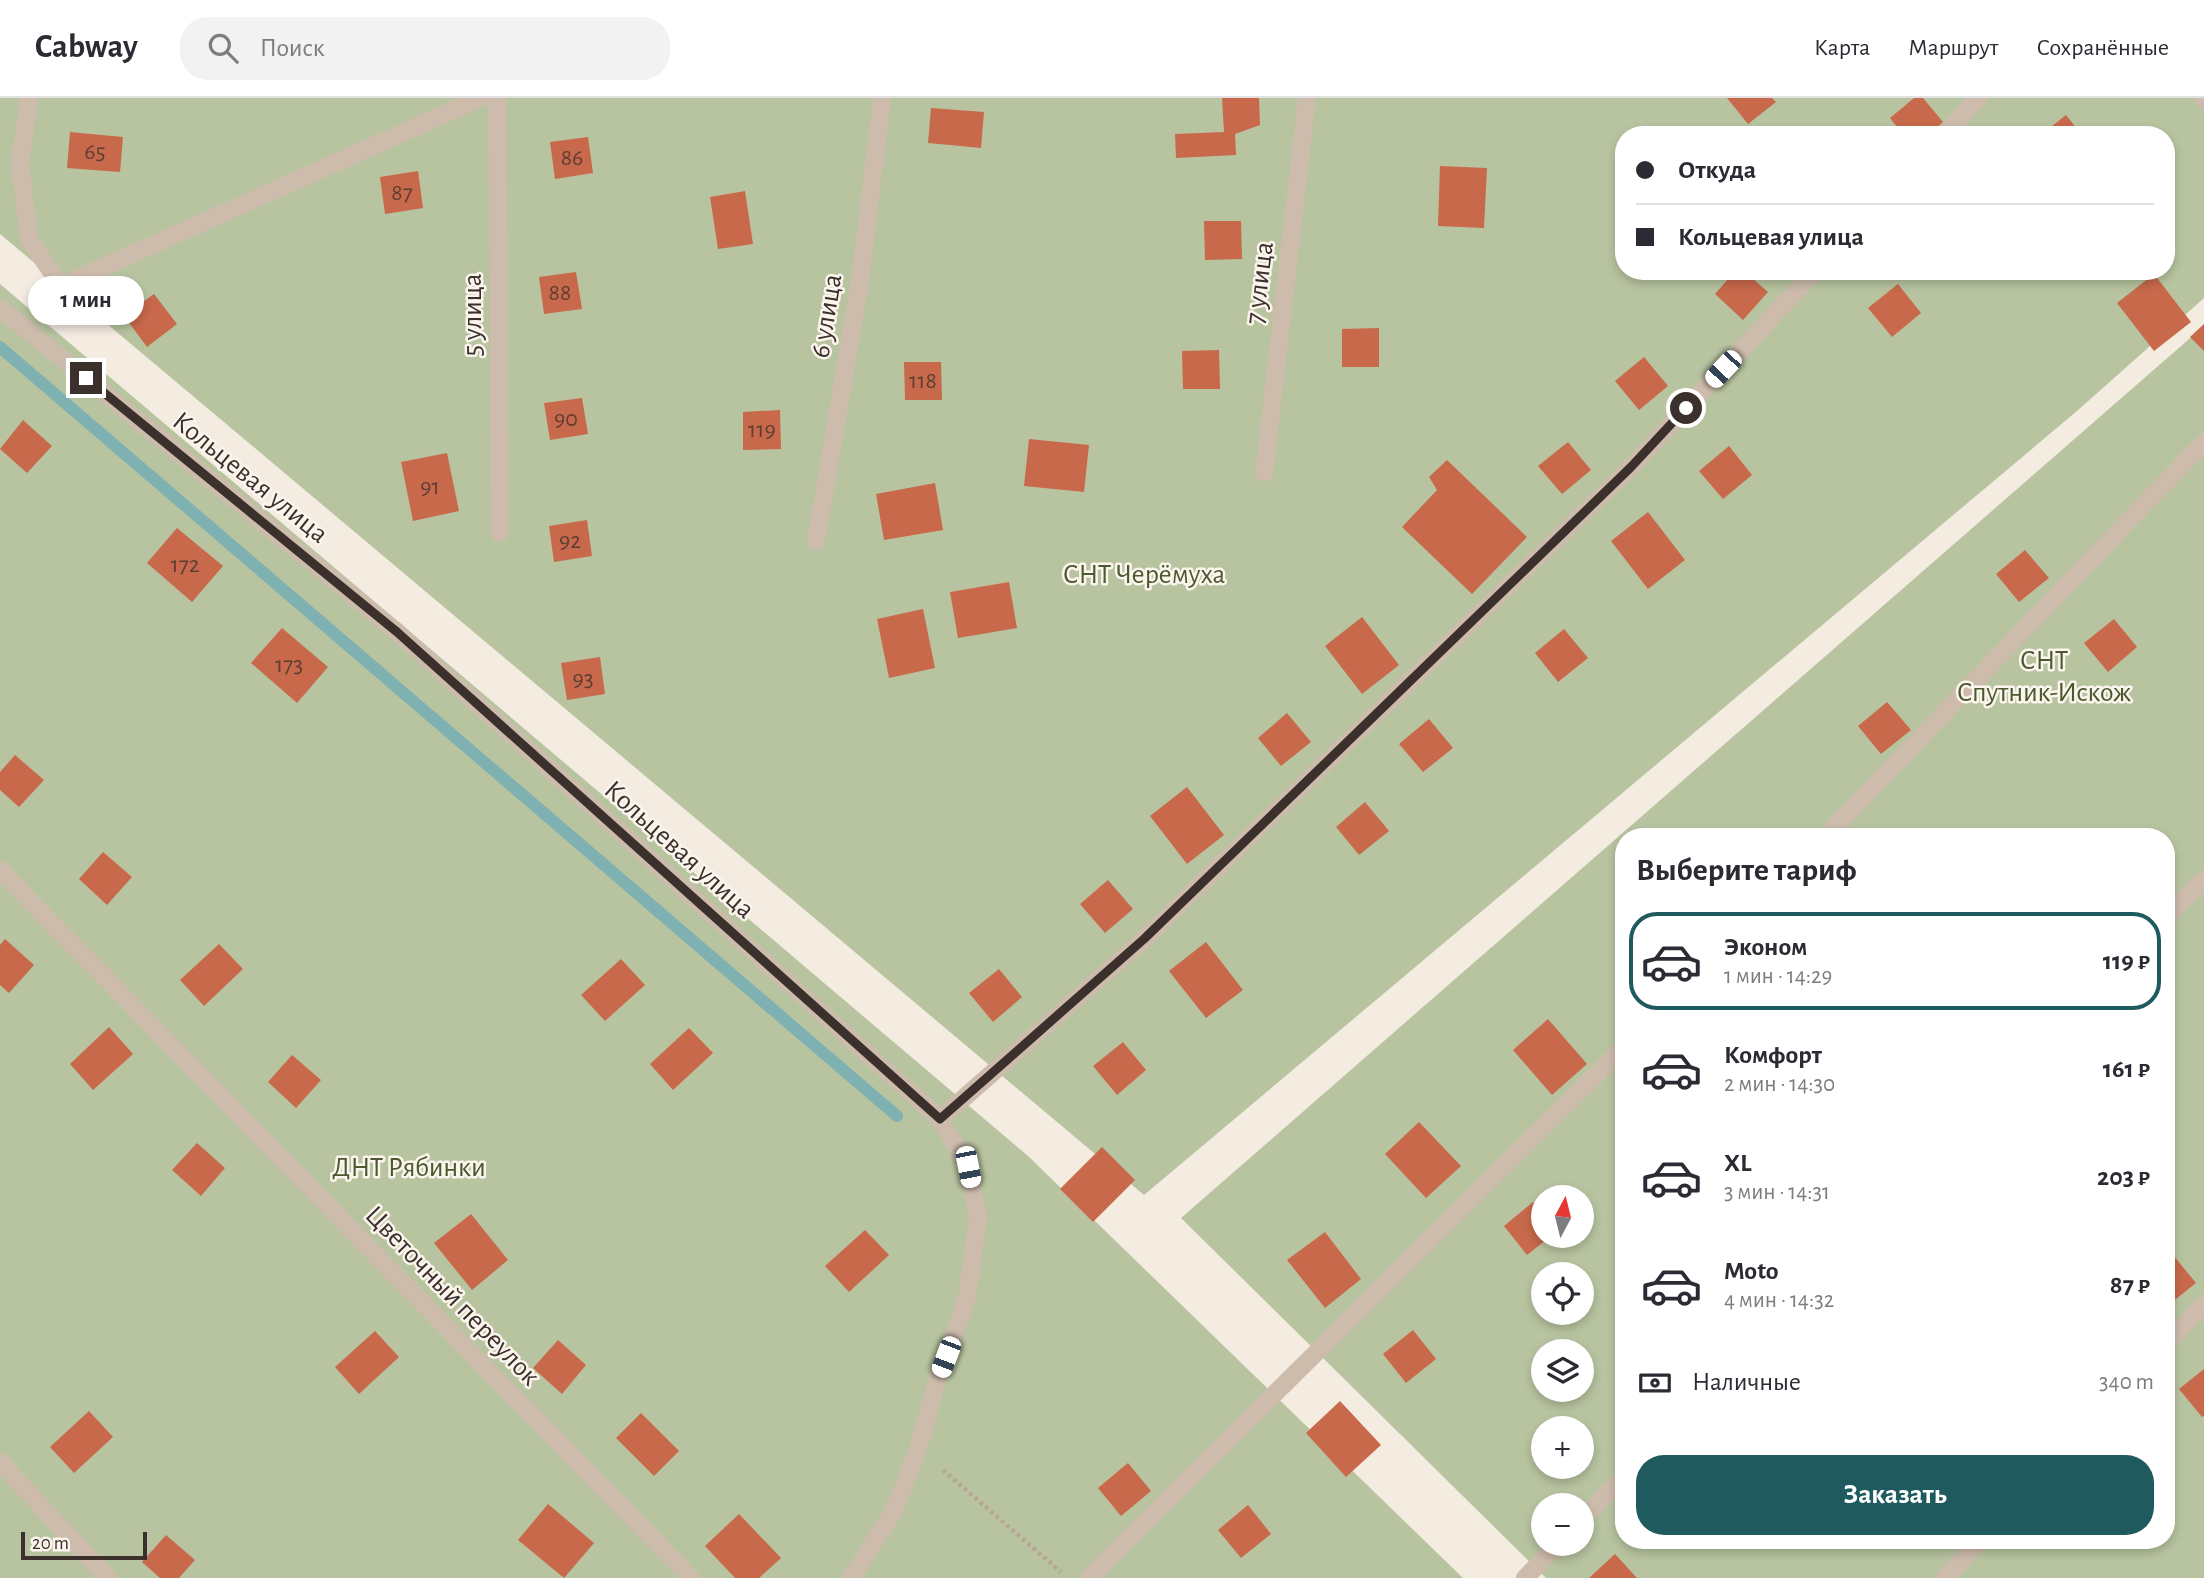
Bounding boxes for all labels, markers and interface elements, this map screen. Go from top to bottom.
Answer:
search box [180,17,670,80]
icon: search [204,29,242,67]
text: Cabway [35,31,138,64]
text: Поиск [260,35,325,61]
text: Карта [1814,36,1870,60]
text: Маршрут [1908,36,1998,60]
text: Сохранённые [2036,36,2169,60]
house number: 65 [84,140,106,164]
house number: 86 [561,146,583,170]
text: Откуда [1678,157,1756,183]
house number: 87 [391,181,413,205]
text: Кольцевая улица [1678,224,1864,250]
street label: 7 улица [1241,240,1279,326]
street label: 6 улица [807,272,847,360]
street label: 5 улица [459,273,487,357]
callout: 1 мин [28,276,144,326]
house number: 88 [549,281,571,305]
text: 1 мин [60,289,112,312]
car [1701,346,1746,392]
route end [70,362,102,394]
house number: 118 [909,369,937,393]
route start [1670,392,1702,424]
street label: Кольцевая улица [167,407,333,549]
house number: 90 [554,407,578,431]
house number: 119 [748,418,776,442]
house number: 91 [420,475,440,499]
house number: 92 [559,529,581,553]
house number: 172 [170,553,200,577]
park label: СНТ Черёмуха [1063,561,1225,589]
park label: СНТ Спутник-Искож [1957,647,2131,707]
house number: 173 [275,653,303,677]
house number: 93 [572,667,594,691]
street label: Кольцевая улица [599,776,760,924]
text: Выберите тариф [1636,854,1857,886]
icon: car [1640,930,1703,993]
text: Эконом [1724,934,1807,960]
text: 119 ₽ [2103,948,2150,974]
text: 1 мин · 14:29 [1724,965,1832,988]
icon: car [1640,1038,1703,1101]
text: Комфорт [1724,1042,1822,1068]
text: 161 ₽ [2103,1056,2150,1082]
text: 2 мин · 14:30 [1724,1073,1835,1096]
car [954,1144,983,1190]
icon: car [1640,1146,1703,1209]
text: XL [1724,1150,1751,1176]
park label: ДНТ Рябинки [332,1154,486,1182]
text: 203 ₽ [2097,1164,2150,1190]
text: 3 мин · 14:31 [1724,1181,1830,1204]
north arrow [1531,1185,1594,1248]
map controls [1531,1185,1594,1556]
street label: Цветочный переулок [359,1201,545,1391]
icon: car [1640,1254,1703,1317]
text: Moto [1724,1258,1779,1284]
button: locate [1531,1262,1594,1325]
text: 87 ₽ [2110,1272,2150,1298]
text: 4 мин · 14:32 [1724,1289,1834,1312]
car [929,1334,964,1380]
button: layers [1531,1339,1594,1402]
icon: cash [1636,1364,1674,1402]
text: Наличные [1692,1369,1801,1395]
text: 340 m [2099,1371,2154,1394]
button: + [1531,1416,1594,1479]
button: Заказать [1636,1455,2154,1535]
button: − [1531,1493,1594,1556]
scale bar [21,1529,147,1561]
text: 20 m [32,1534,69,1553]

